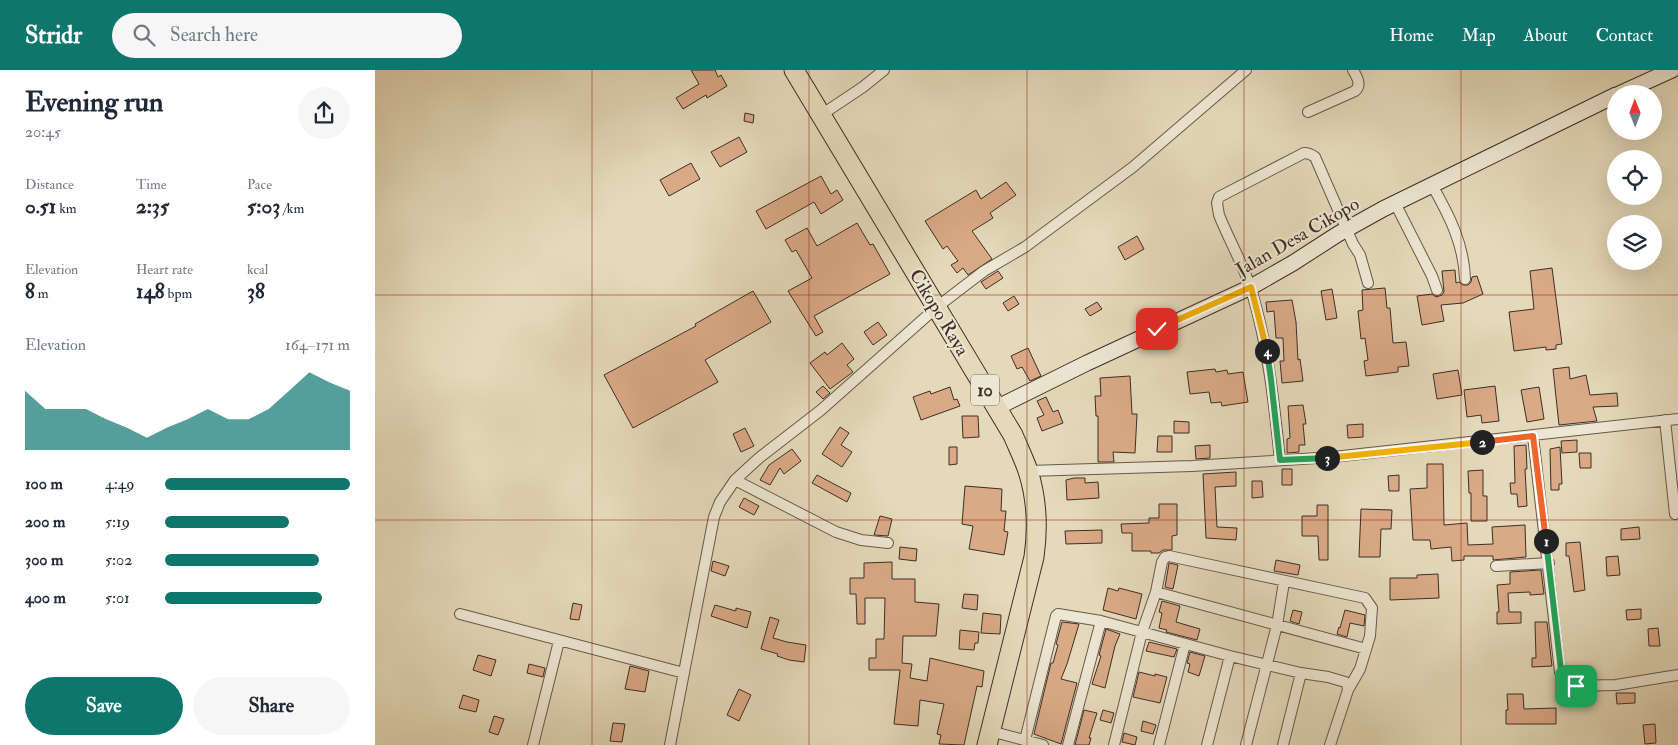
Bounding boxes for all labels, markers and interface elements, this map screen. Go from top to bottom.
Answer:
search box [112,13,462,58]
text: Stridr [25,20,82,51]
icon: search [130,21,158,49]
text: Search here [170,23,258,47]
text: Home [1389,24,1434,47]
text: Map [1462,24,1496,47]
text: About [1524,24,1568,47]
text: Contact [1596,24,1653,47]
text: Evening run [25,85,163,120]
north arrow [1607,85,1663,140]
map controls [1607,85,1662,270]
button: share [298,87,350,139]
text: 20:45 [25,122,61,142]
button: locate [1607,150,1662,205]
text: Distance [25,176,74,193]
text: Time [136,176,167,193]
text: Pace [247,176,272,193]
street label: Jalan Desa Cikopo [1231,192,1364,283]
text: 0.51 [25,193,56,220]
text: 2:35 [136,193,169,220]
text: 5:03 [247,193,280,220]
text: km [56,200,77,217]
text: /km [280,200,304,217]
button: layers [1607,215,1662,270]
text: Elevation [25,261,78,278]
text: Heart rate [136,261,193,278]
text: kcal [247,261,268,278]
street label: Cikopo Raya [903,265,974,361]
text: 8 [25,278,35,305]
text: 148 [136,278,165,305]
text: 38 [247,278,265,305]
text: m [35,285,49,302]
text: bpm [165,285,192,302]
pin [1136,308,1178,350]
icon: check [1143,315,1171,343]
text: Elevation [25,335,86,355]
text: 164–171 m [285,335,350,355]
pin: 4 [1255,338,1279,364]
text: 4 [1264,343,1271,360]
road number: 10 [971,374,999,406]
pin: 2 [1469,430,1495,454]
text: 2 [1479,434,1486,451]
pin: 3 [1315,446,1339,470]
text: 3 [1325,450,1330,467]
text: 100 m [25,474,63,494]
text: 4:49 [105,474,134,494]
text: 200 m [25,512,65,532]
text: 5:19 [105,512,130,532]
pin: 1 [1533,528,1559,554]
text: 1 [1544,533,1549,550]
text: 300 m [25,550,63,570]
text: 5:02 [105,550,132,570]
text: 400 m [25,588,66,608]
text: 5:01 [105,588,130,608]
pin [1555,665,1597,707]
icon: arrive [1562,672,1590,700]
button: Save [25,677,183,735]
button: Share [193,677,350,735]

